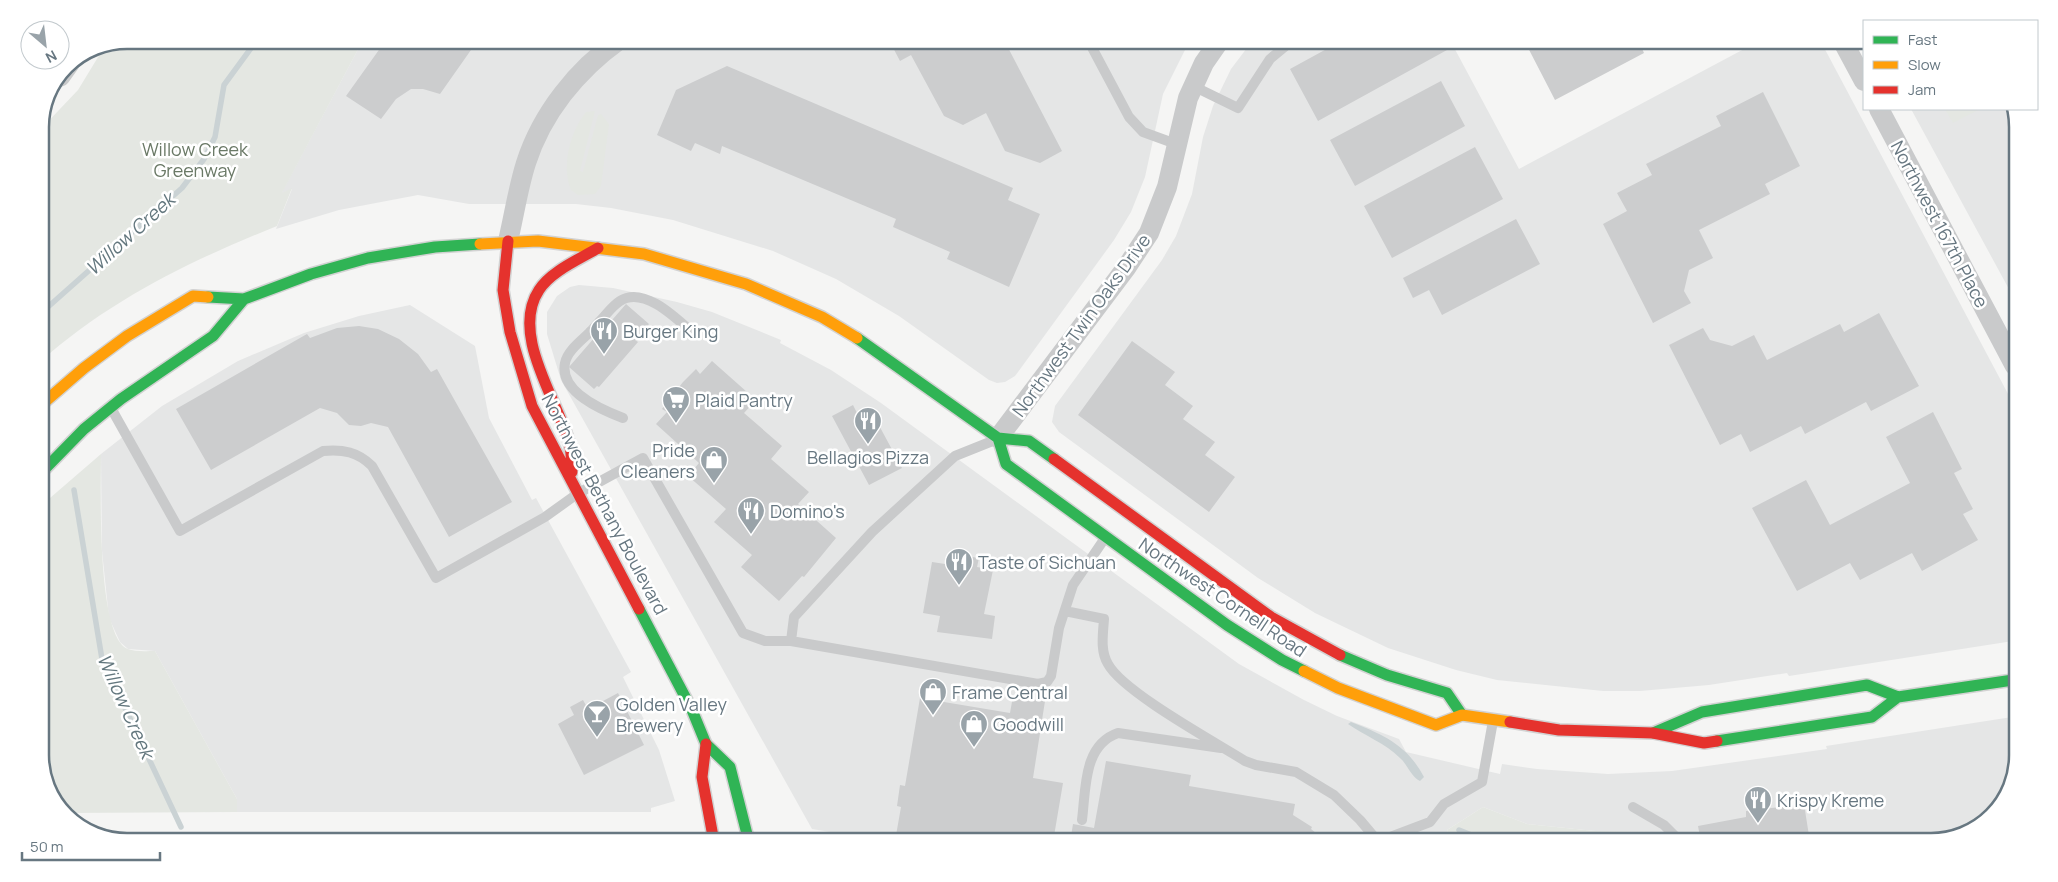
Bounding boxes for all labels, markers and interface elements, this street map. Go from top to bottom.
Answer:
north arrow [20,20,70,70]
legend [1863,20,2038,110]
text: Fast [1908,29,1937,50]
text: N [42,46,60,68]
text: Slow [1908,54,1941,75]
text: Jam [1908,79,1936,100]
street label: Northwest 167th Place [1886,136,1994,312]
park label: Willow Creek Greenway [142,137,249,182]
water label: Willow Creek [80,185,182,281]
street label: Northwest Twin Oaks Drive [1006,229,1156,421]
restaurant icon: Burger King [589,316,619,355]
place label: Burger King [623,319,718,343]
supermarket icon: Plaid Pantry [661,385,691,424]
place label: Plaid Pantry [695,388,793,412]
street label: Northwest Bethany Boulevard [536,389,674,619]
restaurant icon: Bellagios Pizza [853,406,883,445]
place label: Pride Cleaners [621,438,695,483]
shop icon: Pride Cleaners [699,445,729,484]
place label: Bellagios Pizza [807,445,929,469]
restaurant icon: Domino's [736,496,766,535]
place label: Domino's [770,499,845,523]
street label: Northwest Cornell Road [1134,532,1312,662]
restaurant icon: Taste of Sichuan [944,547,974,586]
place label: Taste of Sichuan [978,550,1116,574]
water label: Willow Creek [91,650,162,765]
shop icon: Frame Central [918,677,948,716]
place label: Frame Central [952,680,1068,704]
place label: Golden Valley Brewery [616,692,728,737]
bar icon: Golden Valley Brewery [582,699,612,738]
shop icon: Goodwill [959,709,989,748]
place label: Goodwill [993,712,1064,736]
restaurant icon: Krispy Kreme [1743,785,1773,824]
place label: Krispy Kreme [1777,788,1884,812]
scale bar [22,830,160,862]
text: 50 m [30,836,64,857]

